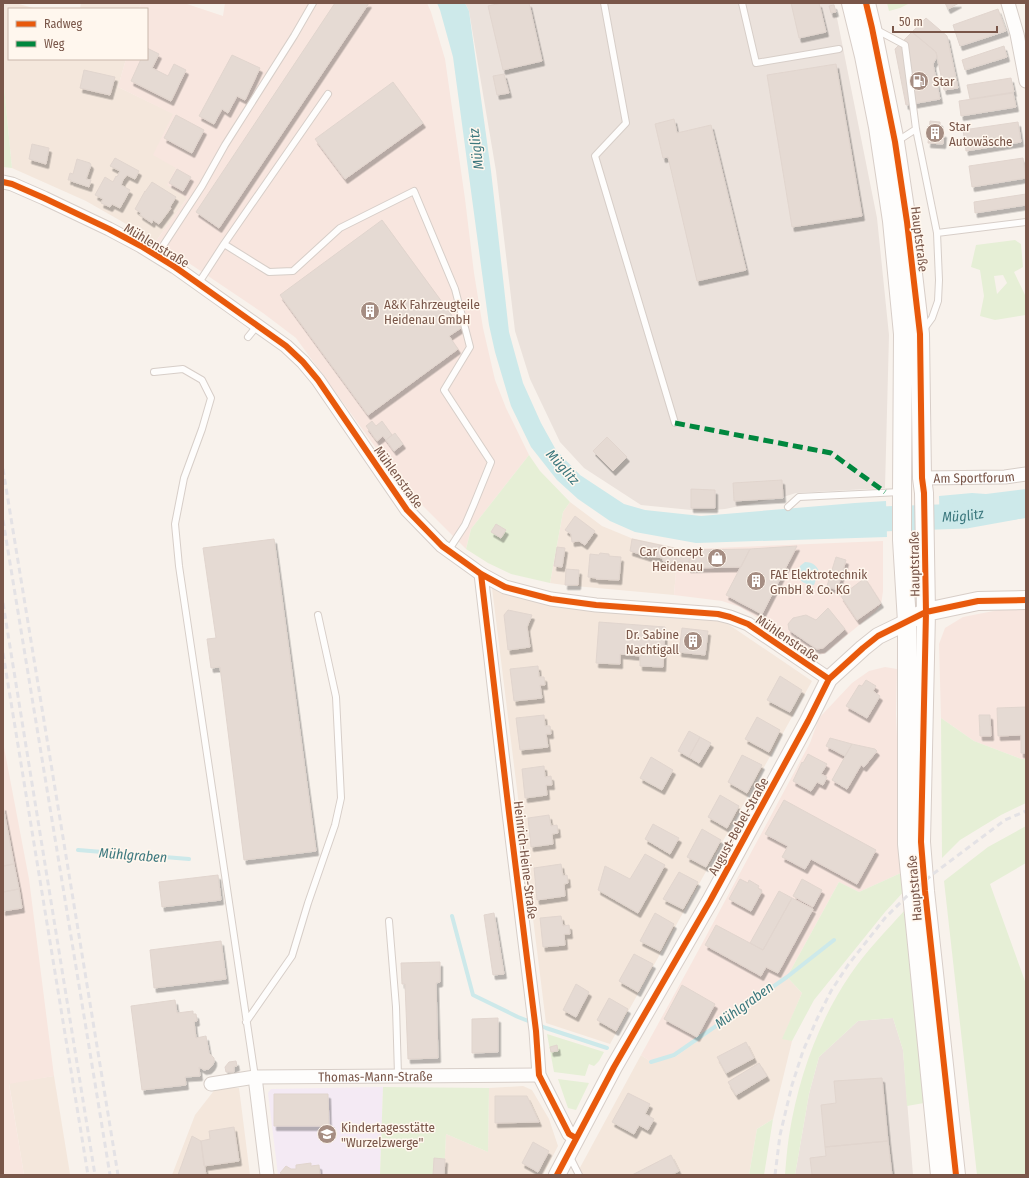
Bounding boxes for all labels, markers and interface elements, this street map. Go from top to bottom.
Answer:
legend [8,8,148,60]
scale bar [893,8,997,34]
text: 50 m [899,15,923,29]
text: Radweg [44,17,83,31]
text: Weg [44,37,65,51]
fuel station icon: Star [908,70,930,92]
place label: Star [933,74,955,89]
place label: Star Autowäsche [949,119,1013,149]
building icon: Star Autowäsche [924,122,946,144]
water label: Müglitz [465,127,487,171]
street label: Hauptstraße [908,205,931,273]
street label: Mühlenstraße [121,220,192,271]
place label: A&K Fahrzeugteile Heidenau GmbH [384,297,480,327]
building icon: A&K Fahrzeugteile Heidenau GmbH [359,300,381,322]
street label: Mühlenstraße [371,443,426,511]
water label: Müglitz [542,446,583,489]
street label: Am Sportforum [933,469,1016,486]
water label: Müglitz [942,505,986,526]
street label: Hauptstraße [906,531,923,597]
place label: Car Concept Heidenau [640,544,704,574]
shop icon: Car Concept Heidenau [706,547,728,569]
place label: FAE Elektrotechnik GmbH & Co. KG [770,567,868,597]
building icon: FAE Elektrotechnik GmbH & Co. KG [745,570,767,592]
street label: Mühlenstraße [753,612,822,665]
place label: Dr. Sabine Nachtigall [626,627,680,657]
building icon: Dr. Sabine Nachtigall [682,630,704,652]
street label: August-Bebel-Straße [705,775,772,878]
street label: Heinrich-Heine-Straße [511,800,540,920]
water label: Mühlgraben [98,845,168,866]
street label: Hauptstraße [904,854,925,921]
water label: Mühlgraben [712,978,777,1032]
street label: Thomas-Mann-Straße [318,1069,433,1085]
place label: Kindertagesstätte "Wurzelzwerge" [341,1120,435,1150]
school or university icon: Kindertagesstätte "Wurzelzwerge" [316,1123,338,1145]

